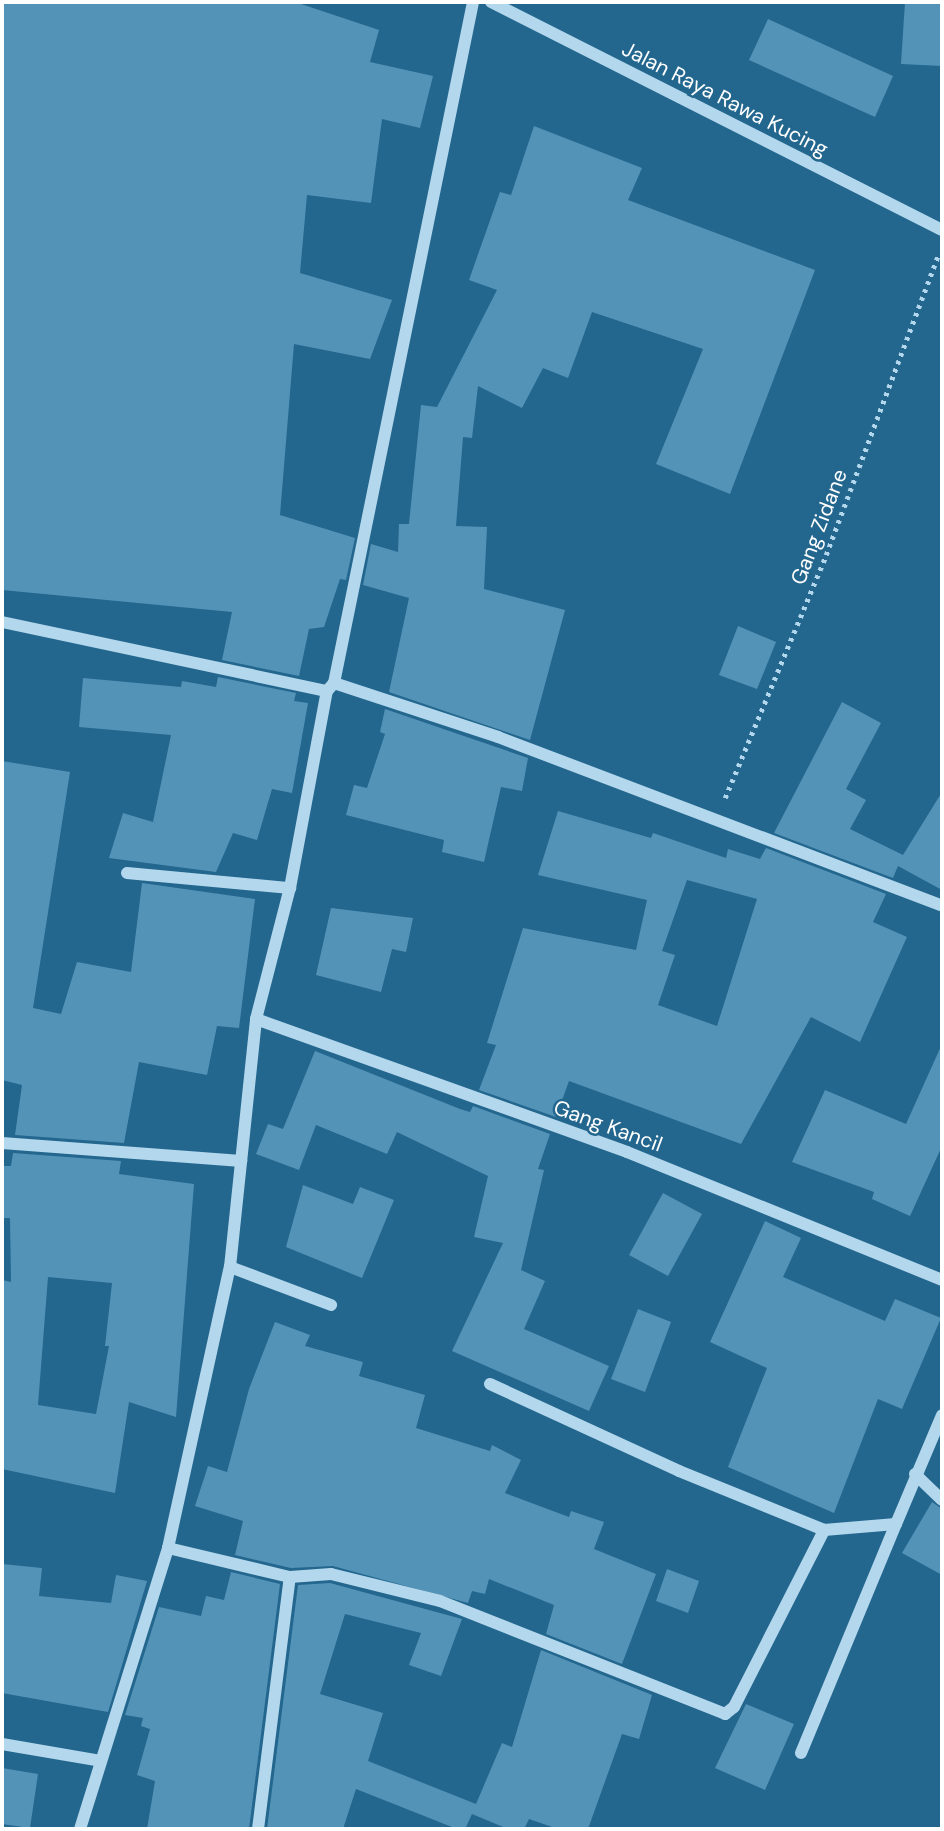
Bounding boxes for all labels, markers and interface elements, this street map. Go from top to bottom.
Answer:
street label: Jalan Raya Rawa Kucing [618,36,832,162]
street label: Gang Zidane [785,466,853,588]
street label: Gang Kancil [550,1095,666,1157]

